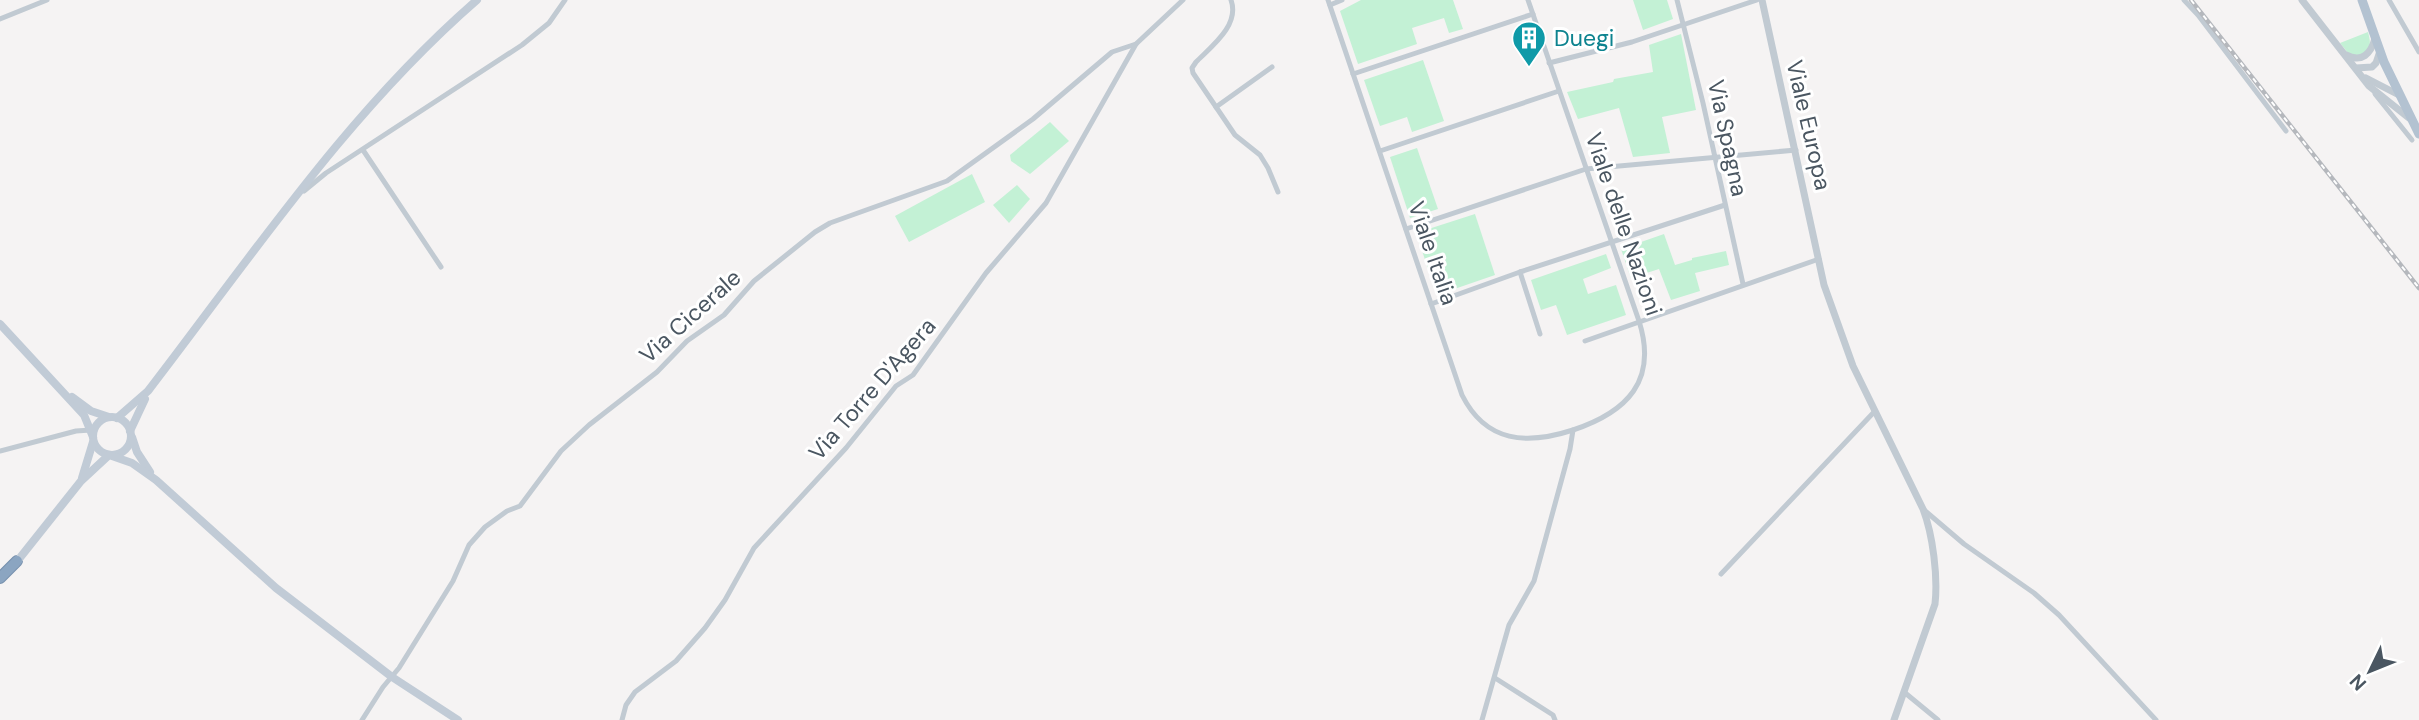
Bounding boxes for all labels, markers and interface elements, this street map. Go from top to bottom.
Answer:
building icon: Duegi [1510,19,1548,68]
place label: Duegi [1554,23,1614,53]
street label: Viale Europa [1779,57,1839,193]
street label: Via Spagna [1701,77,1755,199]
street label: Viale delle Nazioni [1579,129,1669,319]
street label: Viale Italia [1401,197,1465,309]
street label: Via Cicerale [633,262,747,370]
street label: Via Torre D'Agera [802,311,942,467]
north arrow [2335,636,2405,706]
text: N [2344,669,2372,696]

